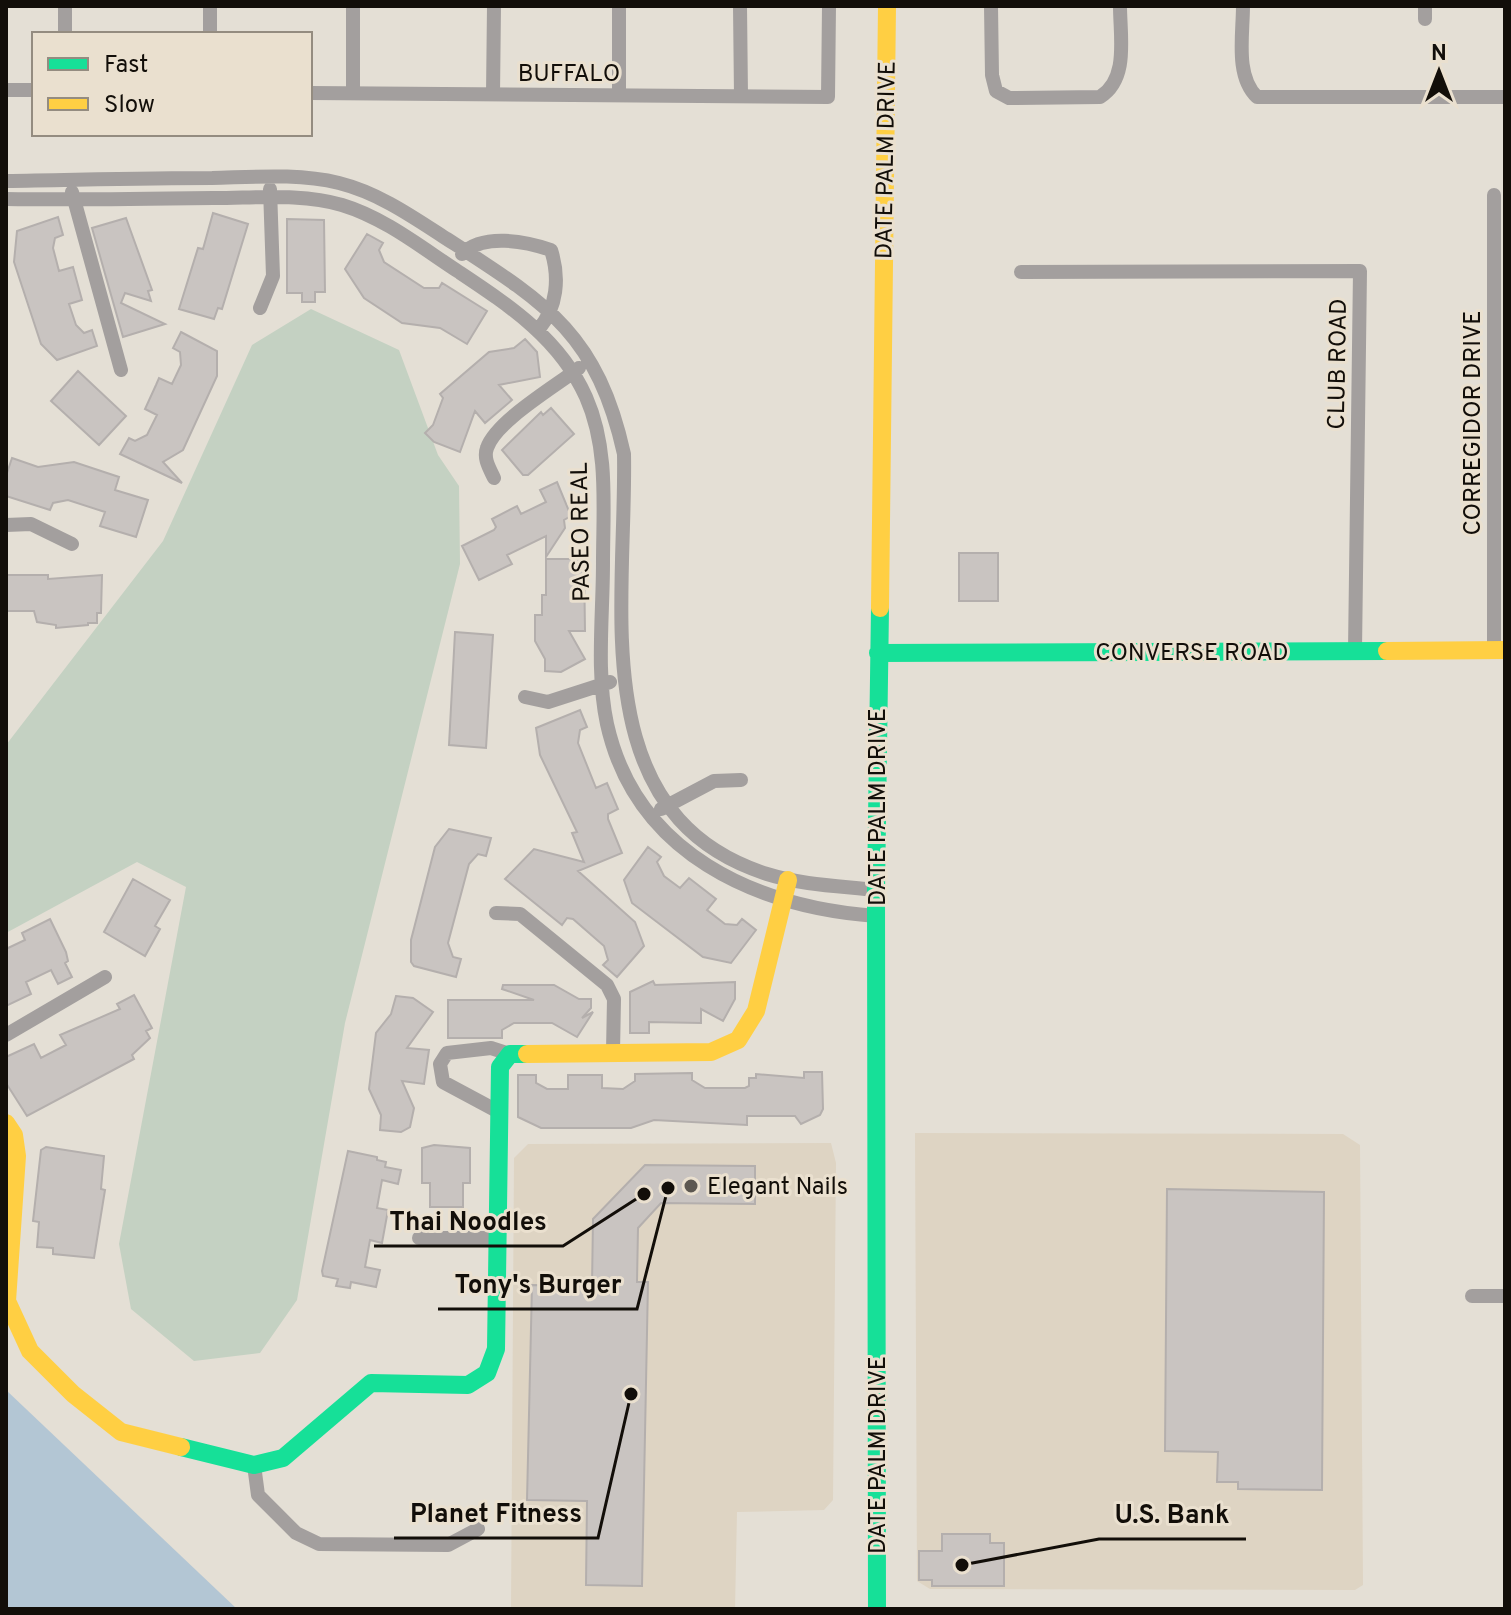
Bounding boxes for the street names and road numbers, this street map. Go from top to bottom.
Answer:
street label: BUFFALO [518,60,620,90]
street label: DATE PALM DRIVE [870,61,904,259]
street label: CLUB ROAD [1323,298,1355,430]
street label: CORREGIDOR DRIVE [1459,310,1489,536]
street label: PASEO REAL [566,462,598,602]
street label: CONVERSE ROAD [1095,639,1289,669]
street label: DATE PALM DRIVE [864,708,894,906]
street label: DATE PALM DRIVE [864,1356,894,1554]

